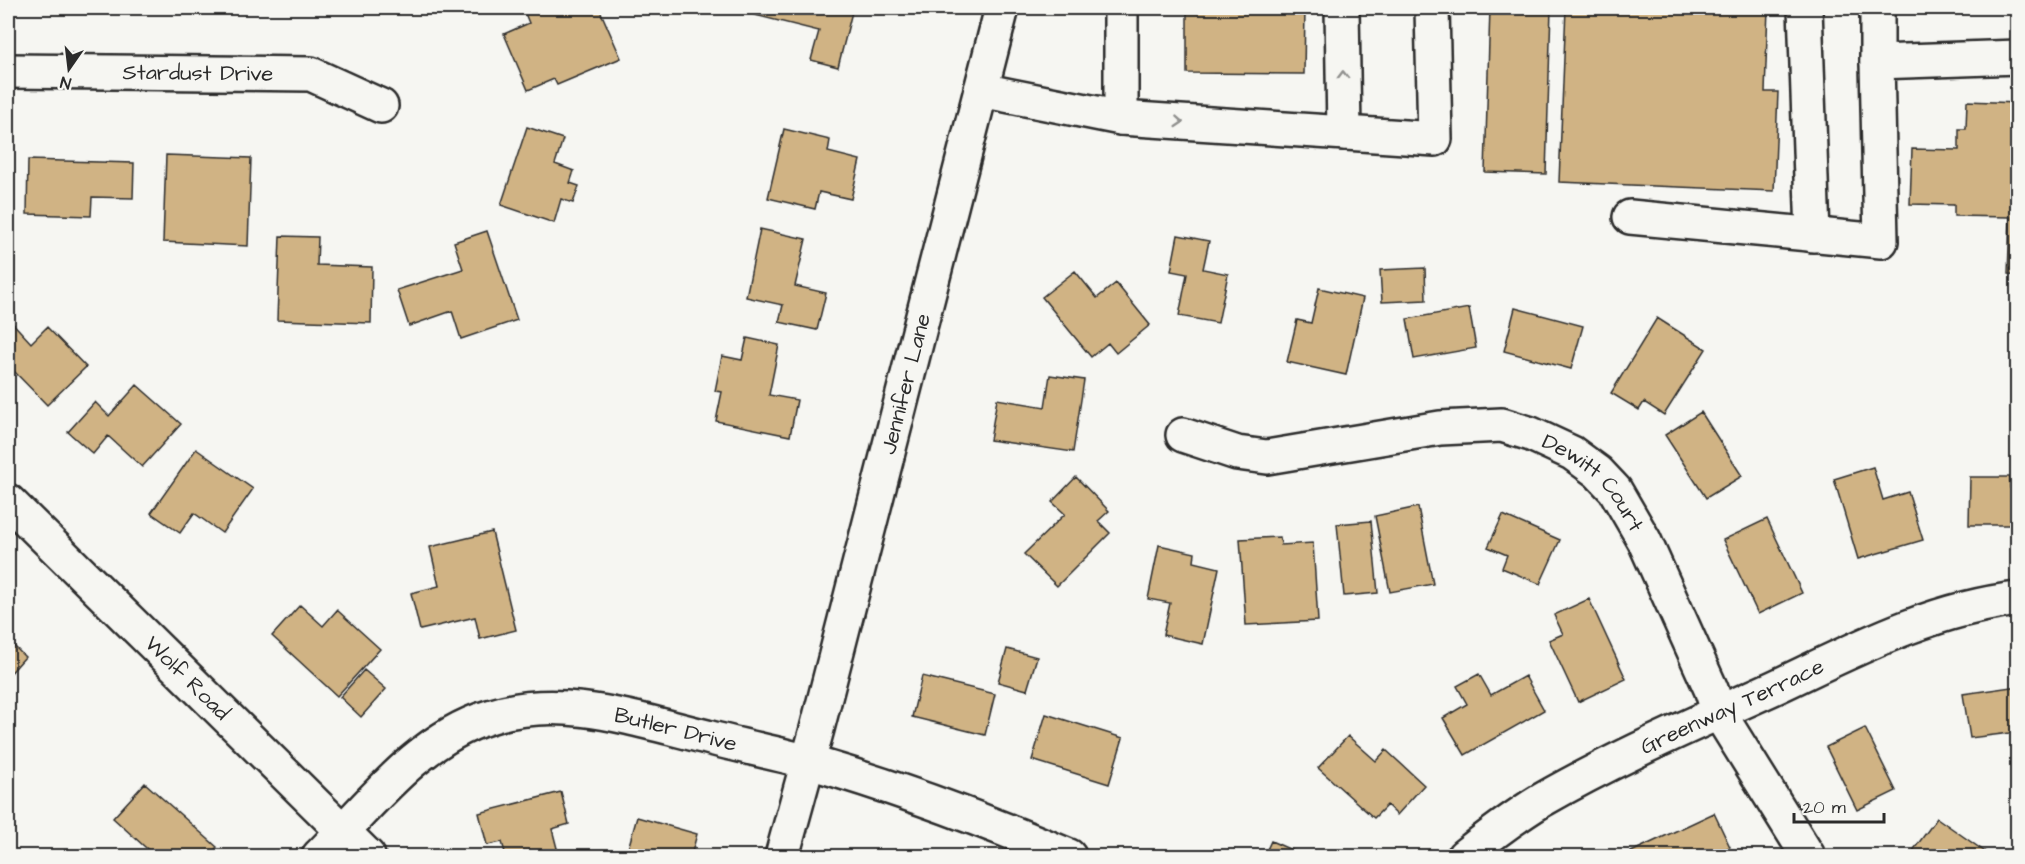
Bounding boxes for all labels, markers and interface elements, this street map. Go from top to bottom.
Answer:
north arrow [39,39,99,99]
street label: Stardust Drive [122,57,274,89]
one-way arrow [1337,70,1349,79]
text: N [58,71,73,94]
one-way arrow [1175,116,1184,129]
street label: Jennifer Lane [873,310,938,458]
street label: Dewitt Court [1537,426,1651,538]
street label: Wolf Road [138,629,237,727]
street label: Greenway Terrace [1635,651,1829,762]
street label: Butler Drive [612,699,740,759]
scale bar [1794,786,1884,824]
text: 20 m [1803,795,1846,820]

